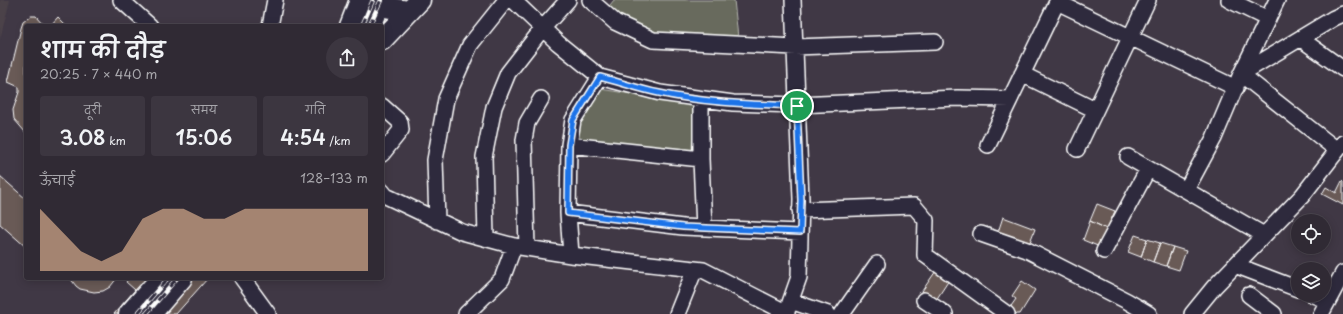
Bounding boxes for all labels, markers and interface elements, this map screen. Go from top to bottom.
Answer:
text: शाम की दौड़ [40,32,165,65]
button: share [326,37,368,79]
text: 20:25 · 7 × 440 m [40,64,157,83]
pin [780,89,814,123]
icon: arrive [786,95,808,117]
text: दूरी [84,101,101,118]
text: समय [191,101,217,118]
text: गति [305,101,325,118]
text: 3.08 [60,122,106,152]
text: 15:06 [176,122,232,152]
text: 4:54 [280,122,326,152]
text: km [106,132,126,149]
text: /km [326,132,350,149]
text: 128–133 m [300,168,368,187]
text: ऊँचाई [40,170,75,189]
map controls [1291,214,1331,302]
button: locate [1291,214,1331,254]
button: layers [1291,262,1331,302]

